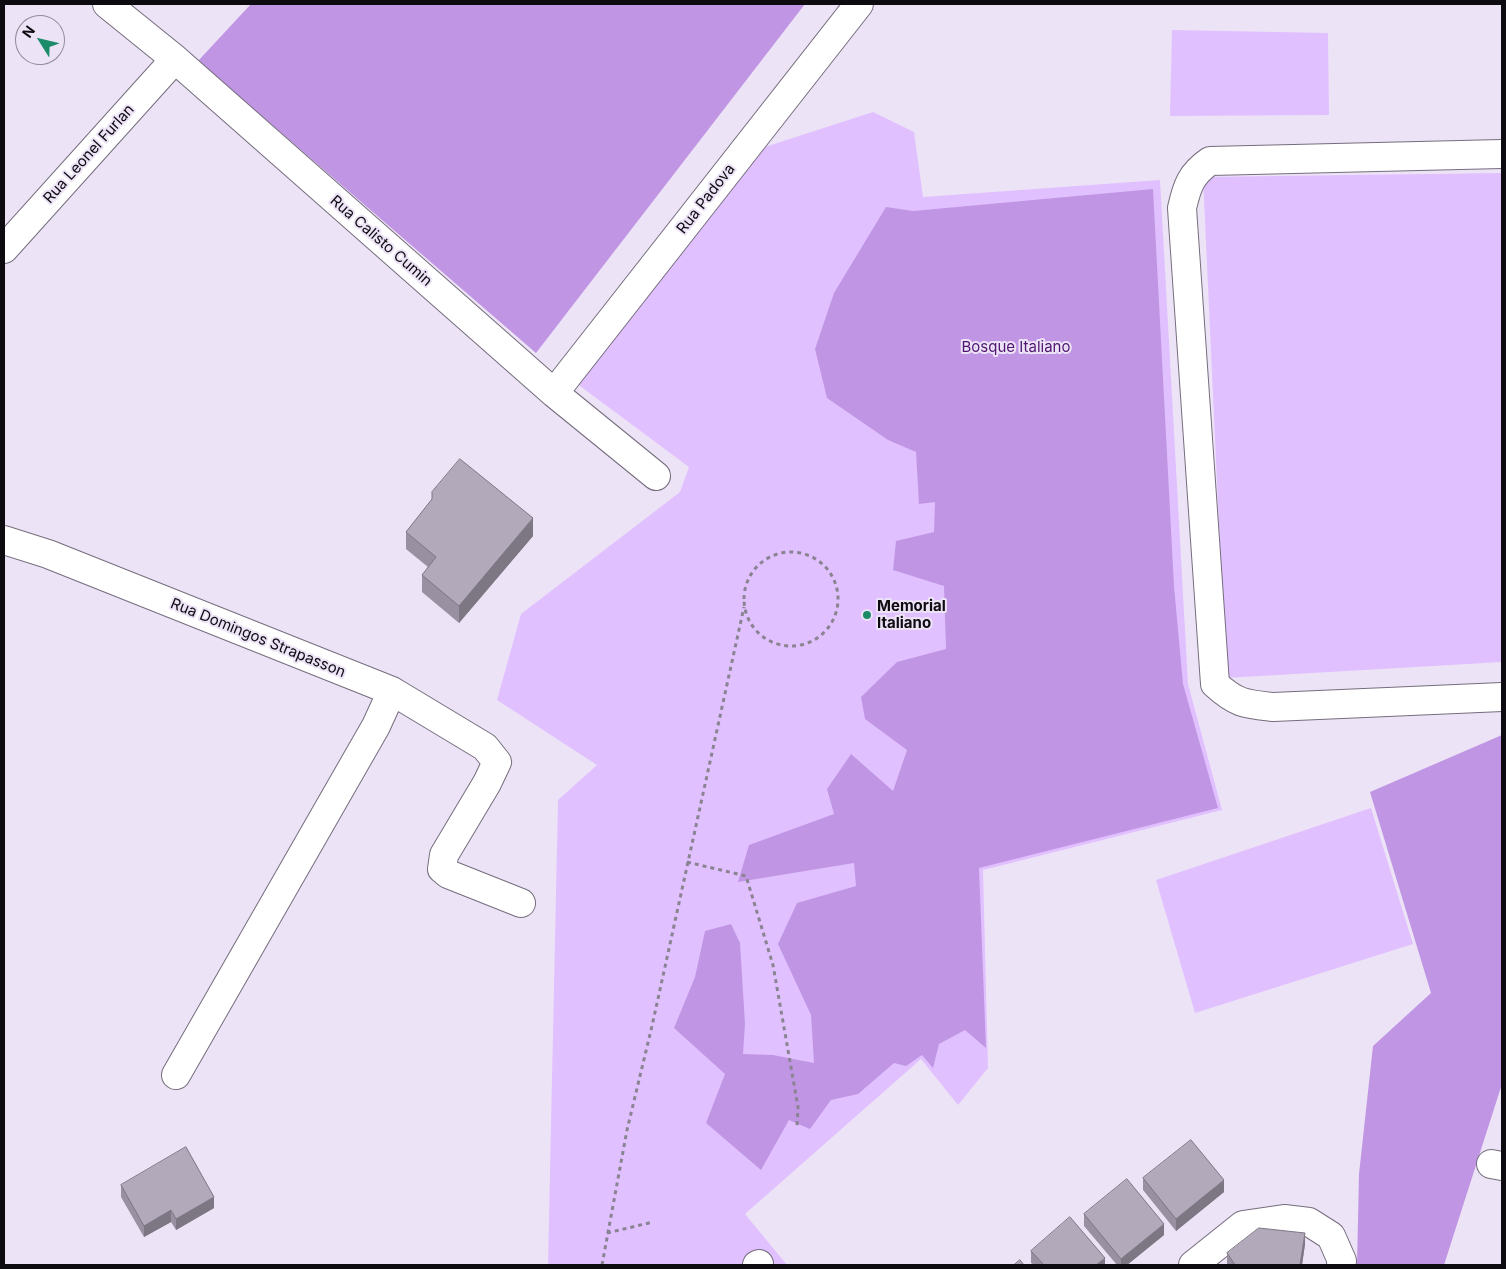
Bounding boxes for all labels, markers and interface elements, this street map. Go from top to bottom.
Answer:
north arrow [15,15,65,65]
text: N [18,22,38,41]
street label: Rua Leonel Furlan [40,101,138,207]
street label: Rua Padova [673,160,739,238]
street label: Rua Calisto Cumin [326,192,436,290]
park label: Bosque Italiano [962,338,1070,356]
street label: Rua Domingos Strapasson [168,595,348,681]
place label: Memorial Italiano [877,597,946,632]
marker: Memorial Italiano [861,609,873,621]

